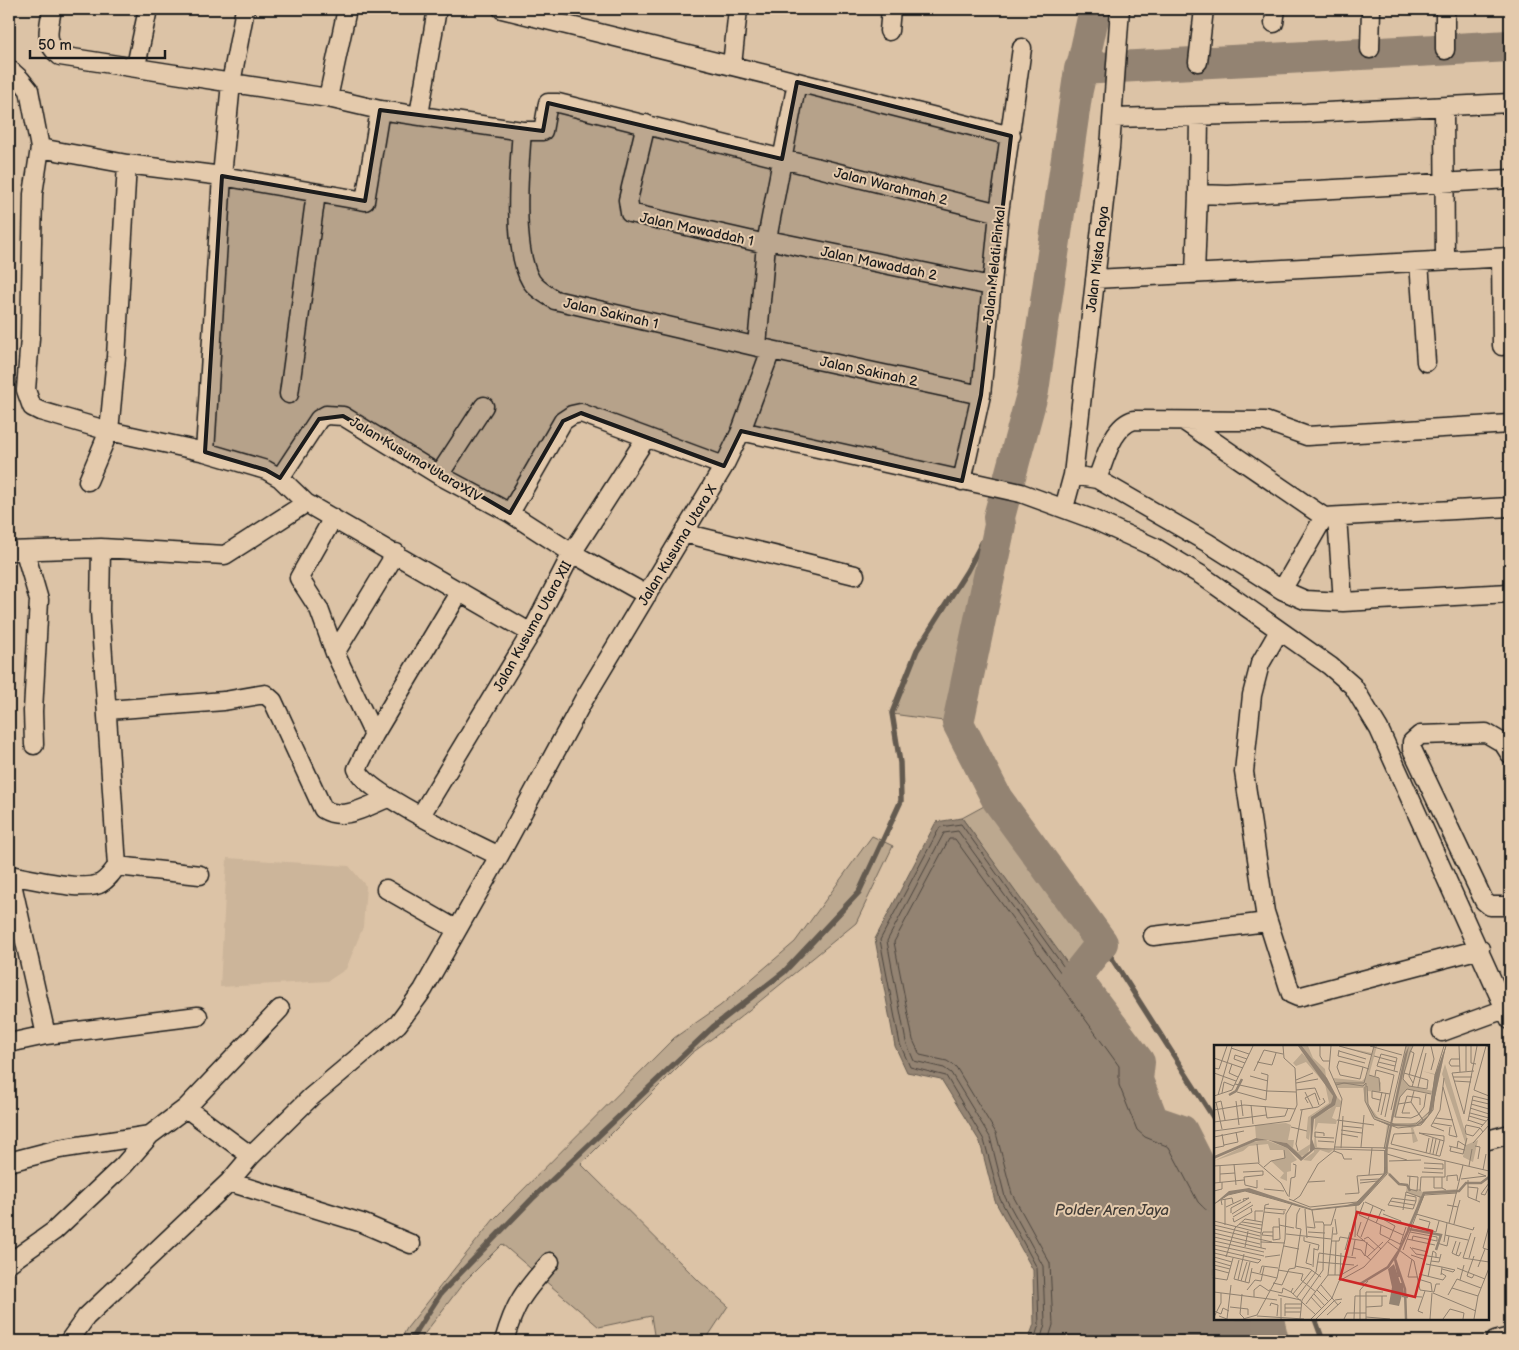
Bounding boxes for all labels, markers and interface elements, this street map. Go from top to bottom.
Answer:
scale bar [30,28,165,60]
text: 50 m [38,36,72,55]
street label: Jalan Warahmah 2 [832,164,950,209]
street label: Jalan Mista Raya [1083,205,1112,313]
street label: Jalan Melati Pinkal [980,206,1009,325]
street label: Jalan Mawaddah 1 [639,209,755,250]
street label: Jalan Mawaddah 2 [819,243,939,284]
street label: Jalan Sakinah 1 [562,294,660,333]
street label: Jalan Sakinah 2 [818,353,920,390]
street label: Jalan Kusuma Utara XIV [347,413,485,506]
street label: Jalan Kusuma Utara X [635,482,720,609]
street label: Jalan Kusuma Utara XII [490,558,575,694]
inset map [1214,1045,1489,1320]
water label: Polder Aren Jaya [1055,1201,1169,1220]

